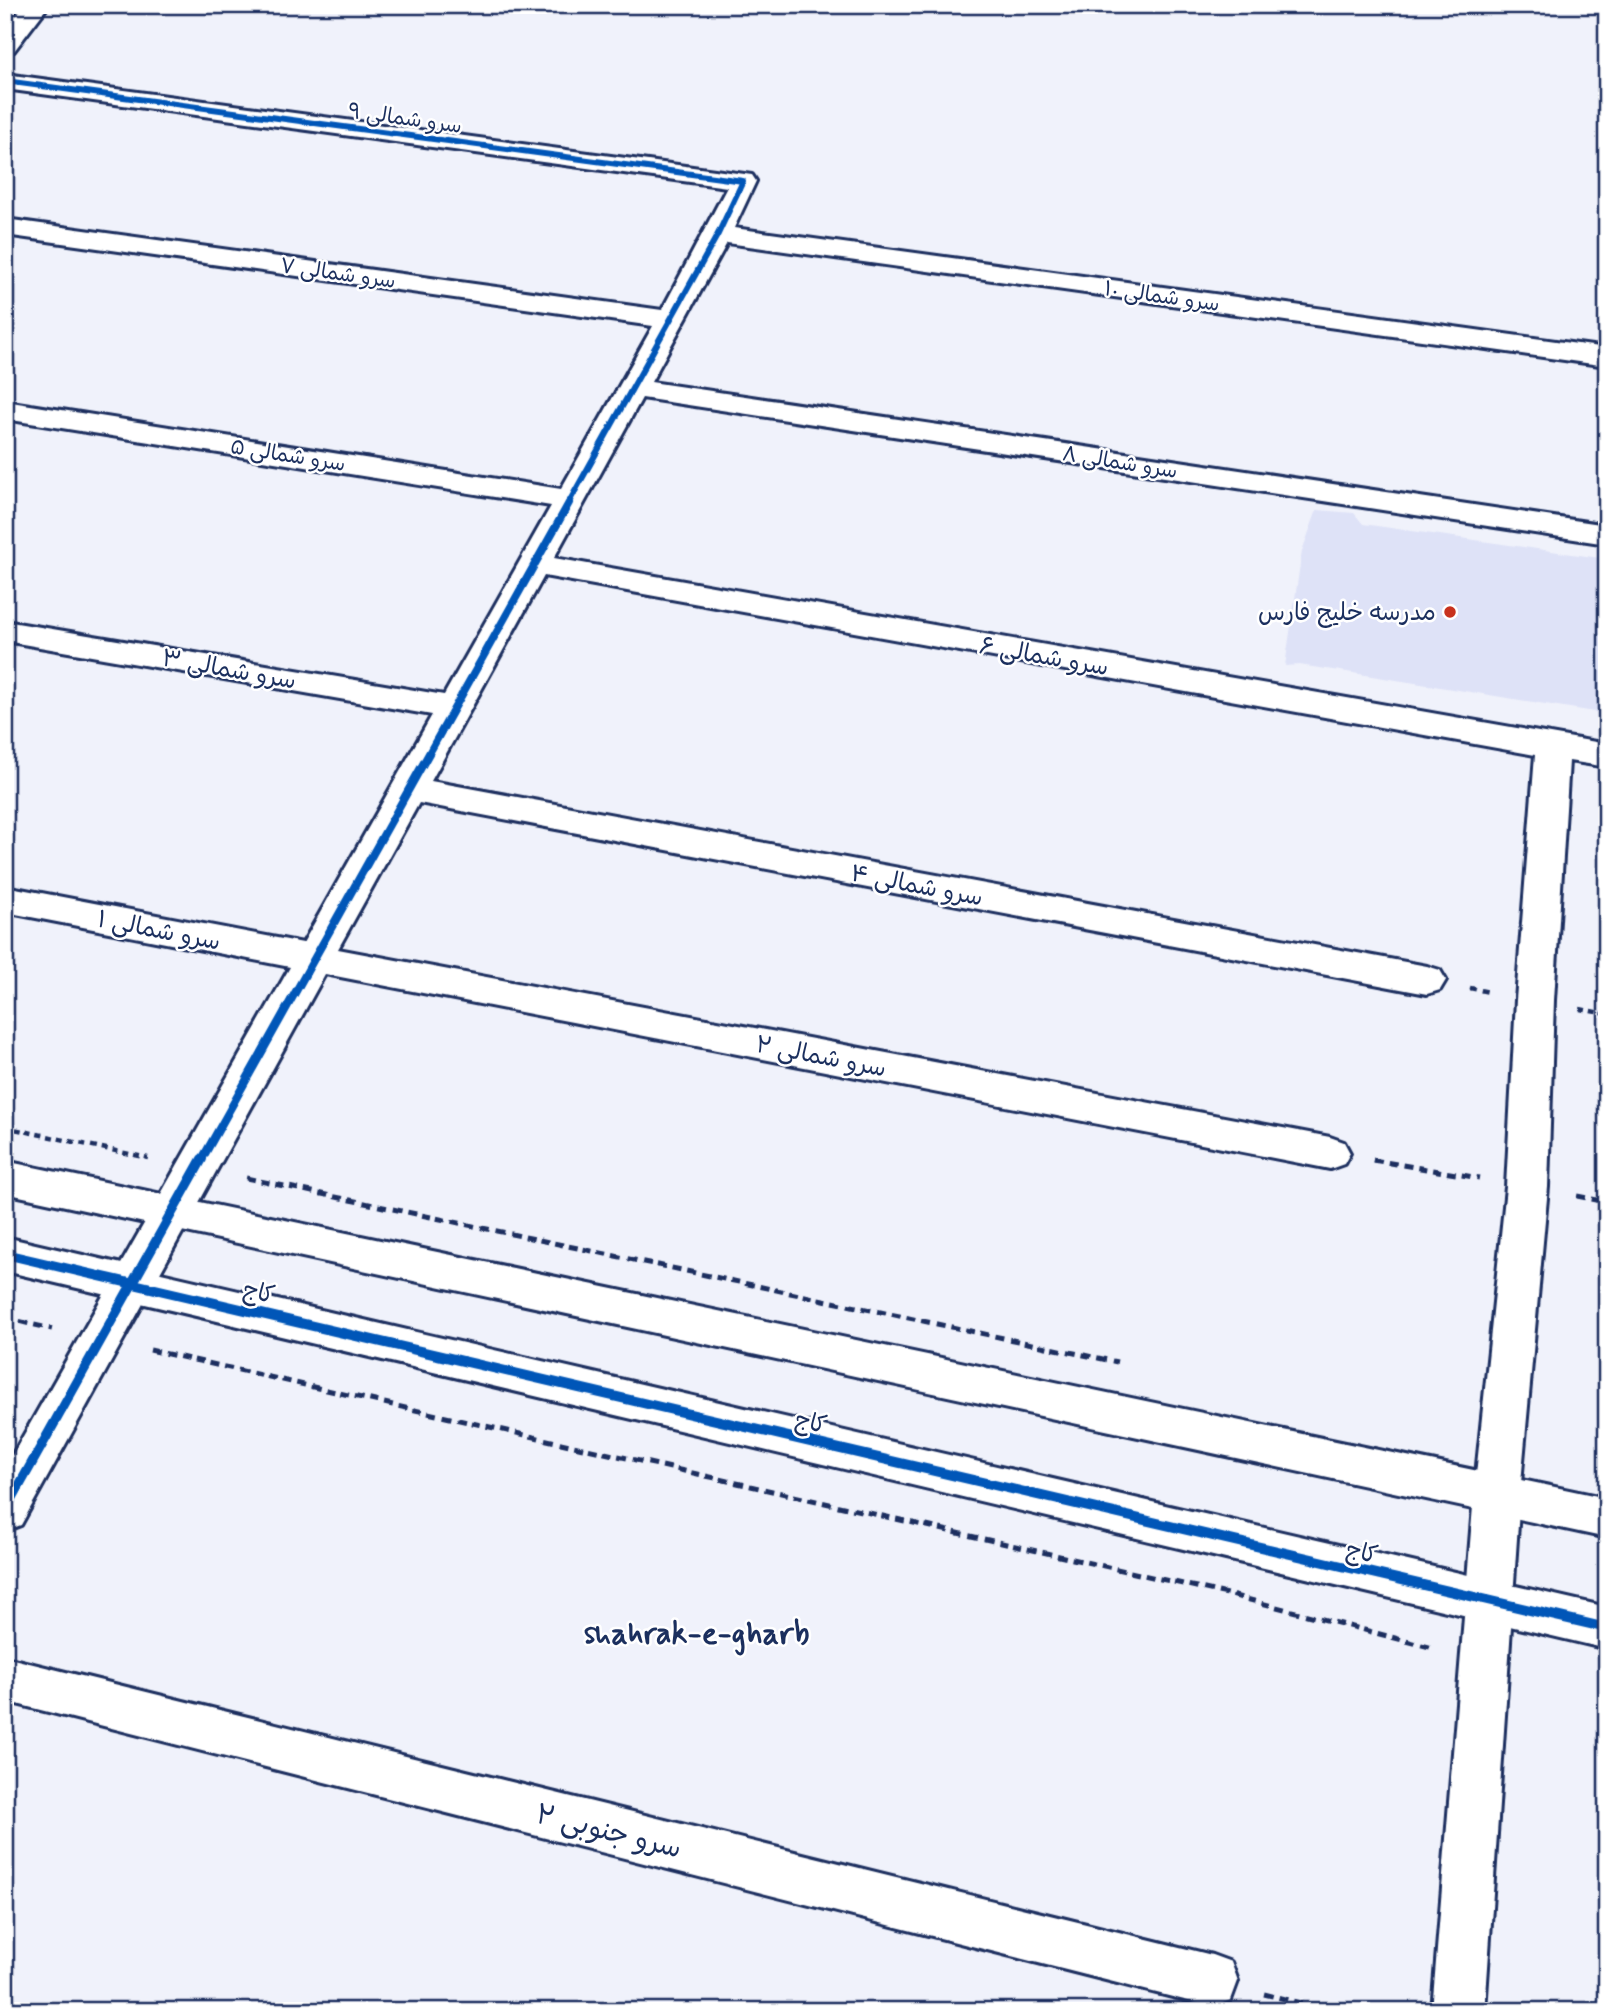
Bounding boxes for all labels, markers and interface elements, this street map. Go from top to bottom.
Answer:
street label: سرو شمالی ۹ [346,97,464,141]
street label: سرو شمالی ۷ [278,252,397,296]
street label: سرو شمالی ۱۰ [1102,275,1221,319]
street label: سرو شمالی ۵ [228,433,347,479]
street label: سرو شمالی ۸ [1060,440,1180,486]
place label: مدرسه خلیج فارس [1258,598,1436,629]
marker: مدرسه خلیج فارس [1442,604,1458,620]
street label: سرو شمالی ۶ [977,631,1111,684]
street label: سرو شمالی ۳ [159,643,298,698]
street label: سرو شمالی ۴ [848,858,986,914]
street label: سرو شمالی ۱ [94,904,223,959]
street label: سرو شمالی ۲ [753,1030,889,1085]
street label: کاج [240,1275,278,1312]
street label: کاج [792,1405,830,1442]
street label: کاج [1343,1535,1381,1572]
district label: shahrak-e-gharb [583,1613,810,1656]
street label: سرو جنوبی ۲ [532,1796,685,1868]

